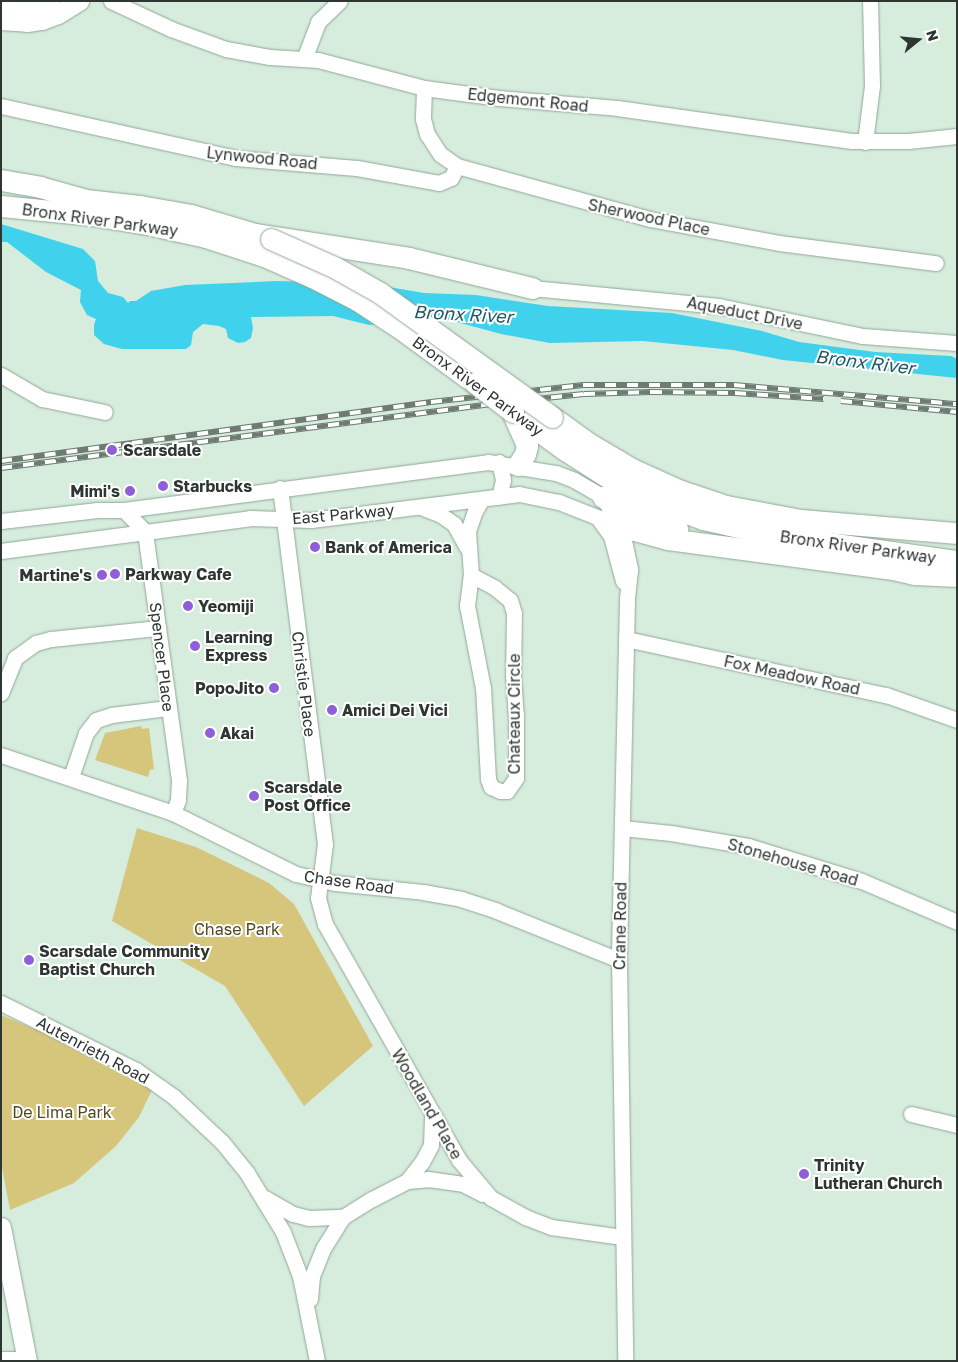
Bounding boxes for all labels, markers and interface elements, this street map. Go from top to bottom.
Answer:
north arrow [893,15,943,65]
text: N [923,28,943,43]
street label: Edgemont Road [467,84,589,116]
street label: Lynwood Road [206,143,318,173]
street label: Sherwood Place [586,195,712,239]
street label: Bronx River Parkway [21,200,179,240]
street label: Aqueduct Drive [685,292,805,334]
water label: Bronx River [413,301,513,327]
street label: Bronx River Parkway [409,332,547,440]
water label: Bronx River [814,345,916,379]
place label: Scarsdale [123,440,201,460]
marker: Scarsdale [105,443,119,457]
place label: Starbucks [173,476,252,496]
marker: Starbucks [157,480,169,492]
place label: Mimi's [70,481,120,501]
marker: Mimi's [124,485,136,497]
street label: East Parkway [291,500,395,528]
street label: Bronx River Parkway [779,527,937,567]
place label: Bank of America [325,537,452,557]
marker: Bank of America [309,541,321,553]
place label: Parkway Cafe [125,564,232,584]
place label: Martine's [19,565,92,585]
marker: Parkway Cafe [109,568,121,580]
marker: Martine's [96,569,108,581]
place label: Yeomiji [198,596,254,616]
marker: Yeomiji [182,600,194,612]
street label: Spencer Place [146,601,178,713]
place label: Learning Express [205,627,273,665]
street label: Christie Place [288,630,320,738]
marker: Learning Express [189,640,201,652]
street label: Fox Meadow Road [722,651,862,699]
street label: Chateaux Circle [504,653,524,775]
place label: PopoJito [195,678,264,698]
marker: PopoJito [268,682,280,694]
place label: Amici Dei Vici [342,700,448,720]
marker: Amici Dei Vici [326,704,338,716]
place label: Akai [220,723,254,743]
marker: Akai [204,727,216,739]
place label: Scarsdale Post Office [264,777,351,815]
marker: Scarsdale Post Office [248,790,260,802]
street label: Stonehouse Road [725,834,861,890]
street label: Chase Road [303,866,395,898]
street label: Crane Road [610,882,630,970]
park label: Chase Park [194,919,280,939]
place label: Scarsdale Community Baptist Church [39,941,210,979]
marker: Scarsdale Community Baptist Church [23,954,35,966]
street label: Autenrieth Road [33,1012,153,1088]
street label: Woodland Place [388,1045,466,1163]
park label: De Lima Park [12,1102,112,1122]
place label: Trinity Lutheran Church [814,1155,942,1193]
marker: Trinity Lutheran Church [798,1168,810,1180]

